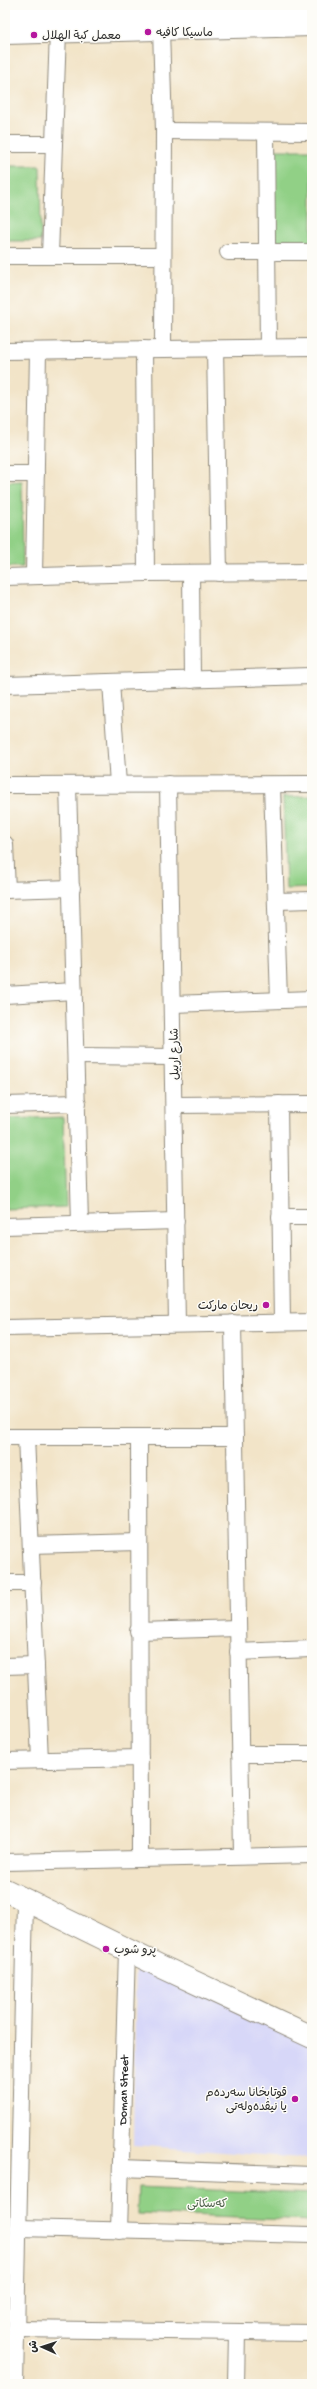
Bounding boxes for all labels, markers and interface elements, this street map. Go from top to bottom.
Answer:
place label: ماسيكا كافيه [156,26,213,41]
marker: ماسيكا كافيه [143,27,153,37]
marker: معمل كبة الهلال [29,30,39,40]
place label: معمل كبة الهلال [42,30,121,44]
street label: شارع اربيل [168,1028,183,1080]
place label: ريحان ماركت [198,1300,258,1314]
marker: ريحان ماركت [261,1300,271,1310]
marker: پرو شوب [101,1944,111,1954]
place label: پرو شوب [114,1944,156,1958]
street label: Doman Street [117,2054,133,2126]
place label: قوتابخانا سەردەم یا نیڤدەولەتی [205,2086,287,2115]
marker: قوتابخانا سەردەم یا نیڤدەولەتی [290,2094,300,2104]
park label: کەسکاتی [187,2198,227,2212]
north arrow [22,2327,62,2367]
text: ش [28,2340,40,2353]

